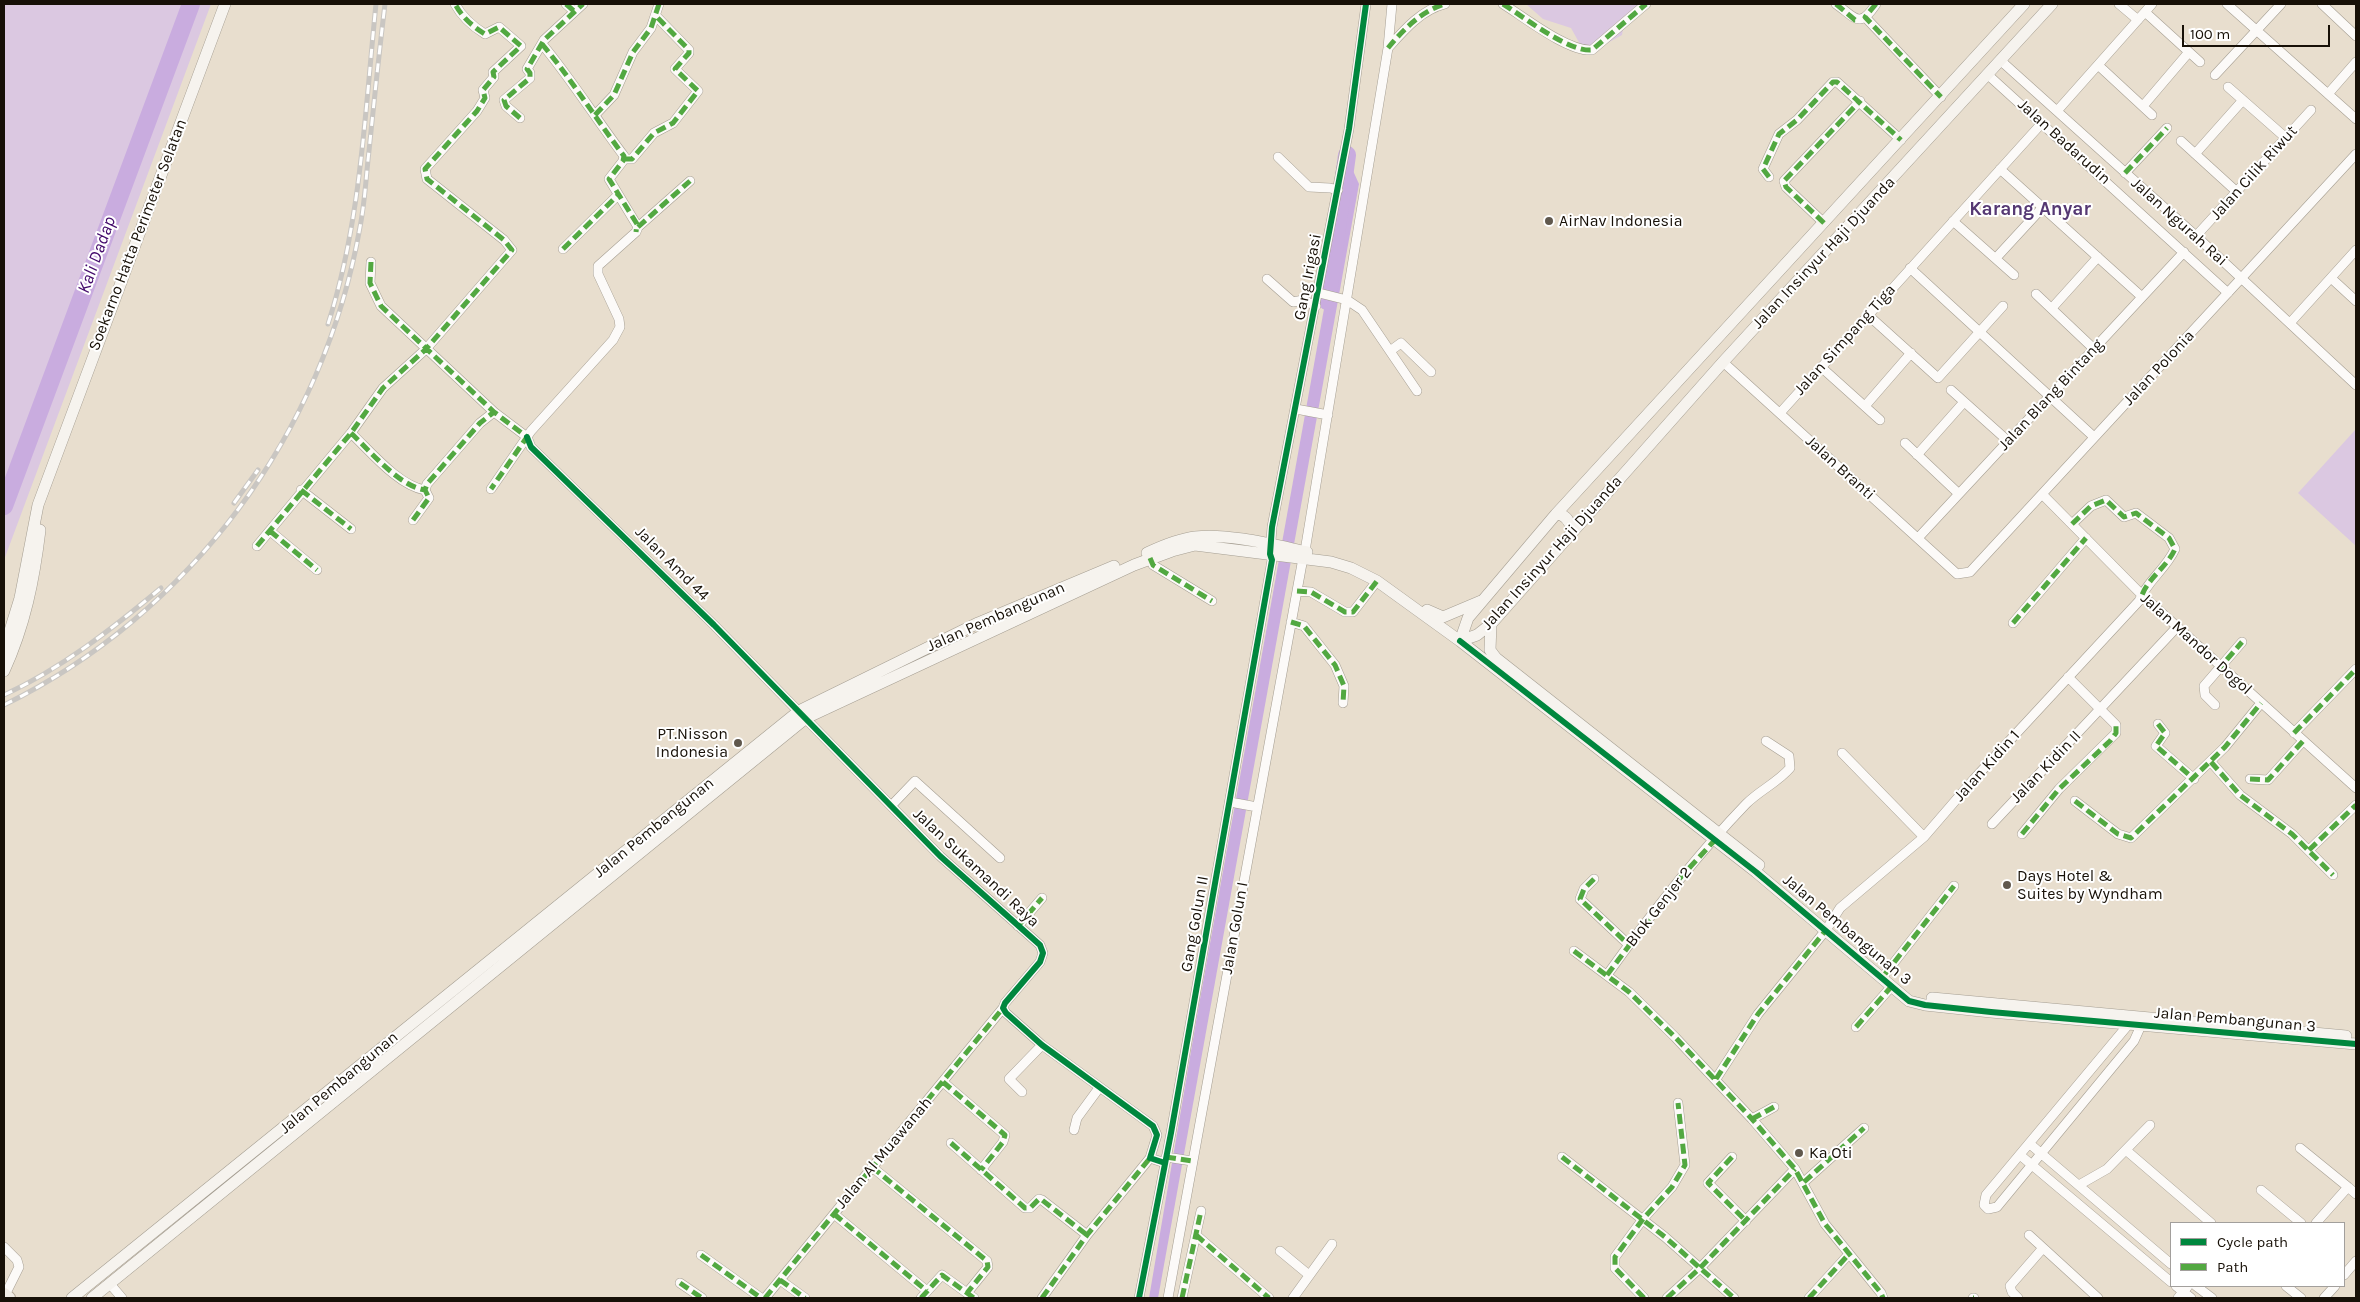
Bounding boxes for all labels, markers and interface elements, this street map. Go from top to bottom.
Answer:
scale bar [2185,15,2332,47]
text: 100 m [2190,25,2230,43]
street label: Jalan Badarudin [2014,95,2114,189]
street label: Soekarno Hatta Perimeter Selatan [85,116,191,354]
street label: Jalan Cilik Riwut [2207,122,2301,224]
street label: Jalan Insinyur Haji Djuanda [1749,173,1899,333]
street label: Jalan Ngurah Rai [2127,174,2231,270]
district label: Karang Anyar [1969,199,2091,221]
place label: AirNav Indonesia [1559,211,1683,231]
water label: Kali Dadap [73,214,121,296]
marker: AirNav Indonesia [1543,215,1555,227]
street label: Gang Irigasi [1290,232,1326,322]
street label: Jalan Simpang Tiga [1790,281,1900,399]
street label: Jalan Polonia [2119,326,2199,410]
street label: Jalan Blang Bintang [1994,335,2108,455]
street label: Jalan Branti [1801,432,1879,504]
street label: Jalan Insinyur Haji Djuanda [1478,472,1626,634]
street label: Jalan Amd 44 [631,523,713,605]
street label: Jalan Pembangunan [924,578,1068,656]
street label: Jalan Mandor Dogol [2136,589,2256,699]
place label: PT.Nisson Indonesia [656,724,728,762]
street label: Jalan Kidin 1 [1950,726,2024,806]
street label: Jalan Kidin II [2007,727,2085,807]
marker: PT.Nisson Indonesia [732,737,744,749]
street label: Jalan Pembangunan [590,774,718,882]
street label: Jalan Sukamandi Raya [909,805,1043,931]
street label: Blok Genjer 2 [1622,863,1696,951]
place label: Days Hotel & Suites by Wyndham [2017,866,2163,904]
street label: Jalan Pembangunan 3 [1779,871,1915,989]
street label: Gang Golun II [1177,874,1213,974]
marker: Days Hotel & Suites by Wyndham [2001,879,2013,891]
street label: Jalan Golun I [1217,880,1253,976]
street label: Jalan Pembangunan 3 [2153,1003,2317,1037]
street label: Jalan Pembangunan [276,1028,402,1138]
street label: Jalan Al Muawanah [832,1093,936,1213]
place label: Ka Oti [1809,1143,1852,1163]
marker: Ka Oti [1793,1147,1805,1159]
legend [2170,1222,2345,1287]
text: Cycle path [2217,1233,2288,1251]
text: Path [2217,1258,2248,1276]

